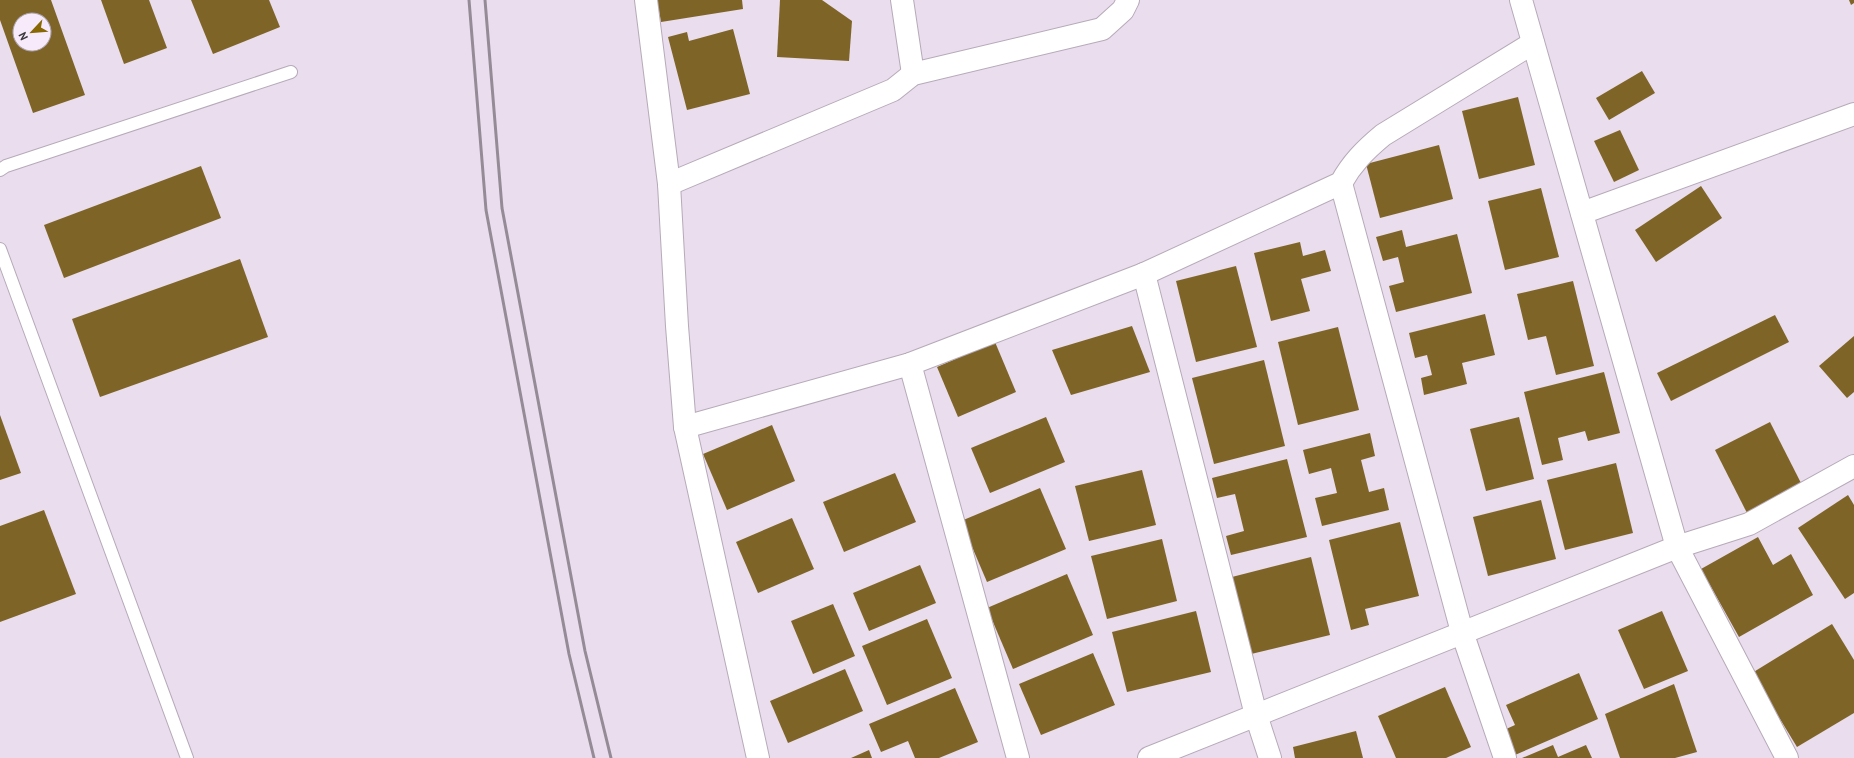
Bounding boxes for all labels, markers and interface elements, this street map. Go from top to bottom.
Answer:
north arrow [12,12,52,52]
text: N [15,30,31,43]

